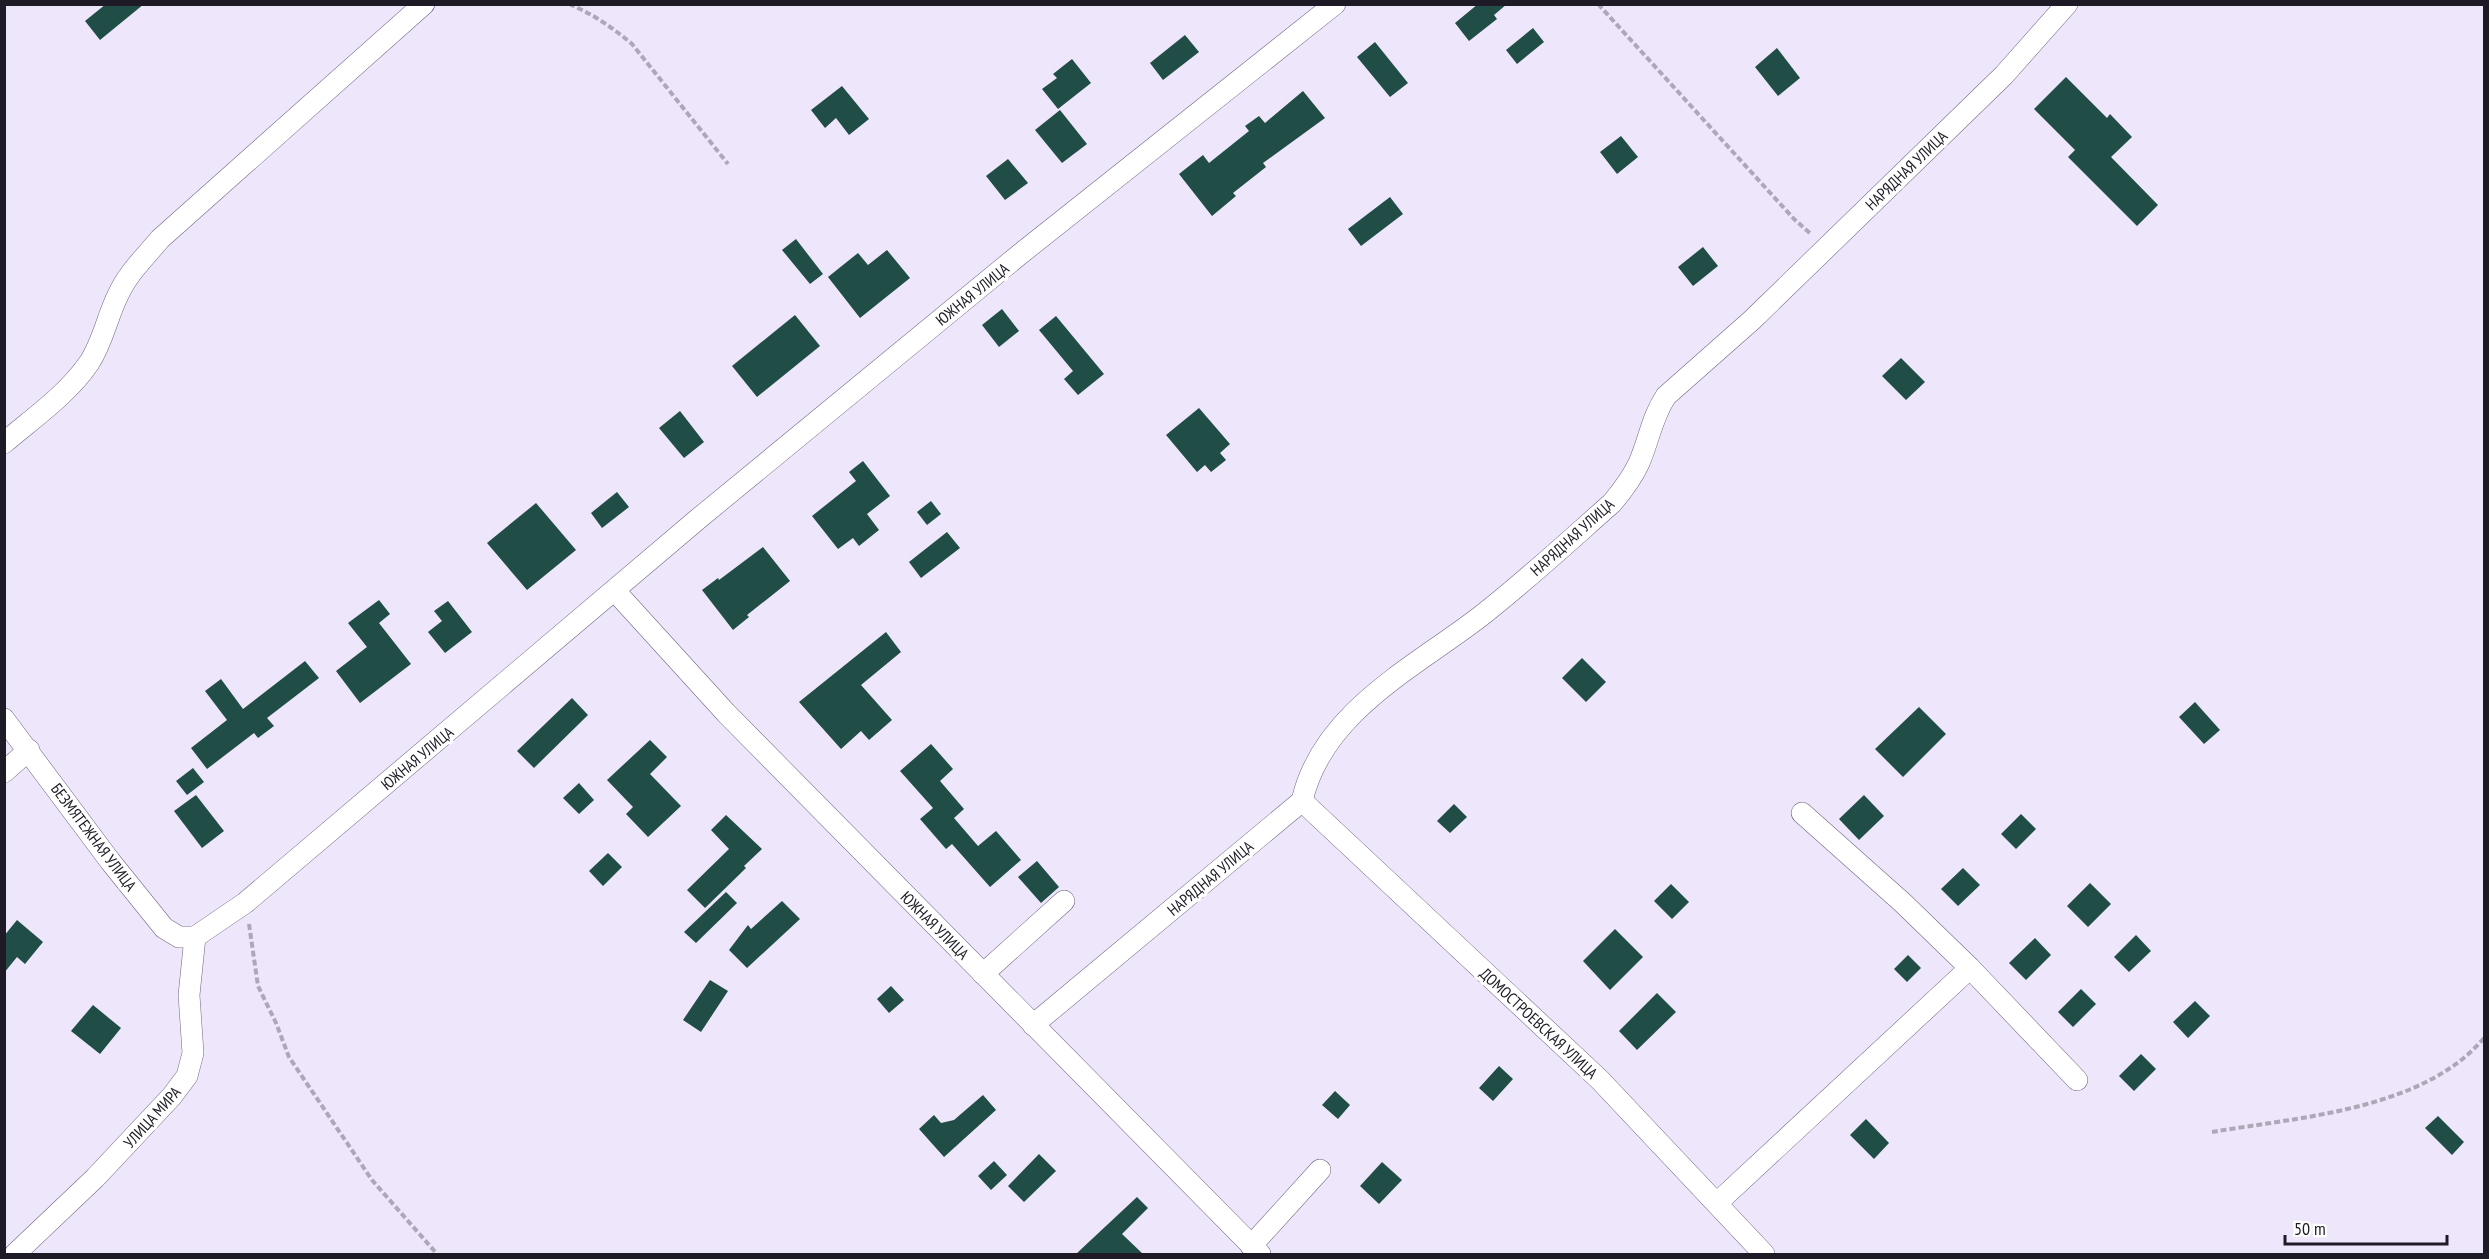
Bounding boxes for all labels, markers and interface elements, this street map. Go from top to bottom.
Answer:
street label: НАРЯДНАЯ УЛИЦА [1861,126,1951,214]
street label: ЮЖНАЯ УЛИЦА [931,258,1013,330]
street label: НАРЯДНАЯ УЛИЦА [1526,494,1618,580]
street label: ЮЖНАЯ УЛИЦА [377,722,458,794]
street label: БЕЗМЯТЕЖНАЯ УЛИЦА [47,779,141,895]
street label: НАРЯДНАЯ УЛИЦА [1163,836,1257,920]
street label: ЮЖНАЯ УЛИЦА [897,887,974,964]
street label: ДОМОСТРОЕВСКАЯ УЛИЦА [1476,963,1602,1083]
street label: УЛИЦА МИРА [119,1082,185,1152]
scale bar [2285,1208,2447,1246]
text: 50 m [2294,1217,2326,1240]

